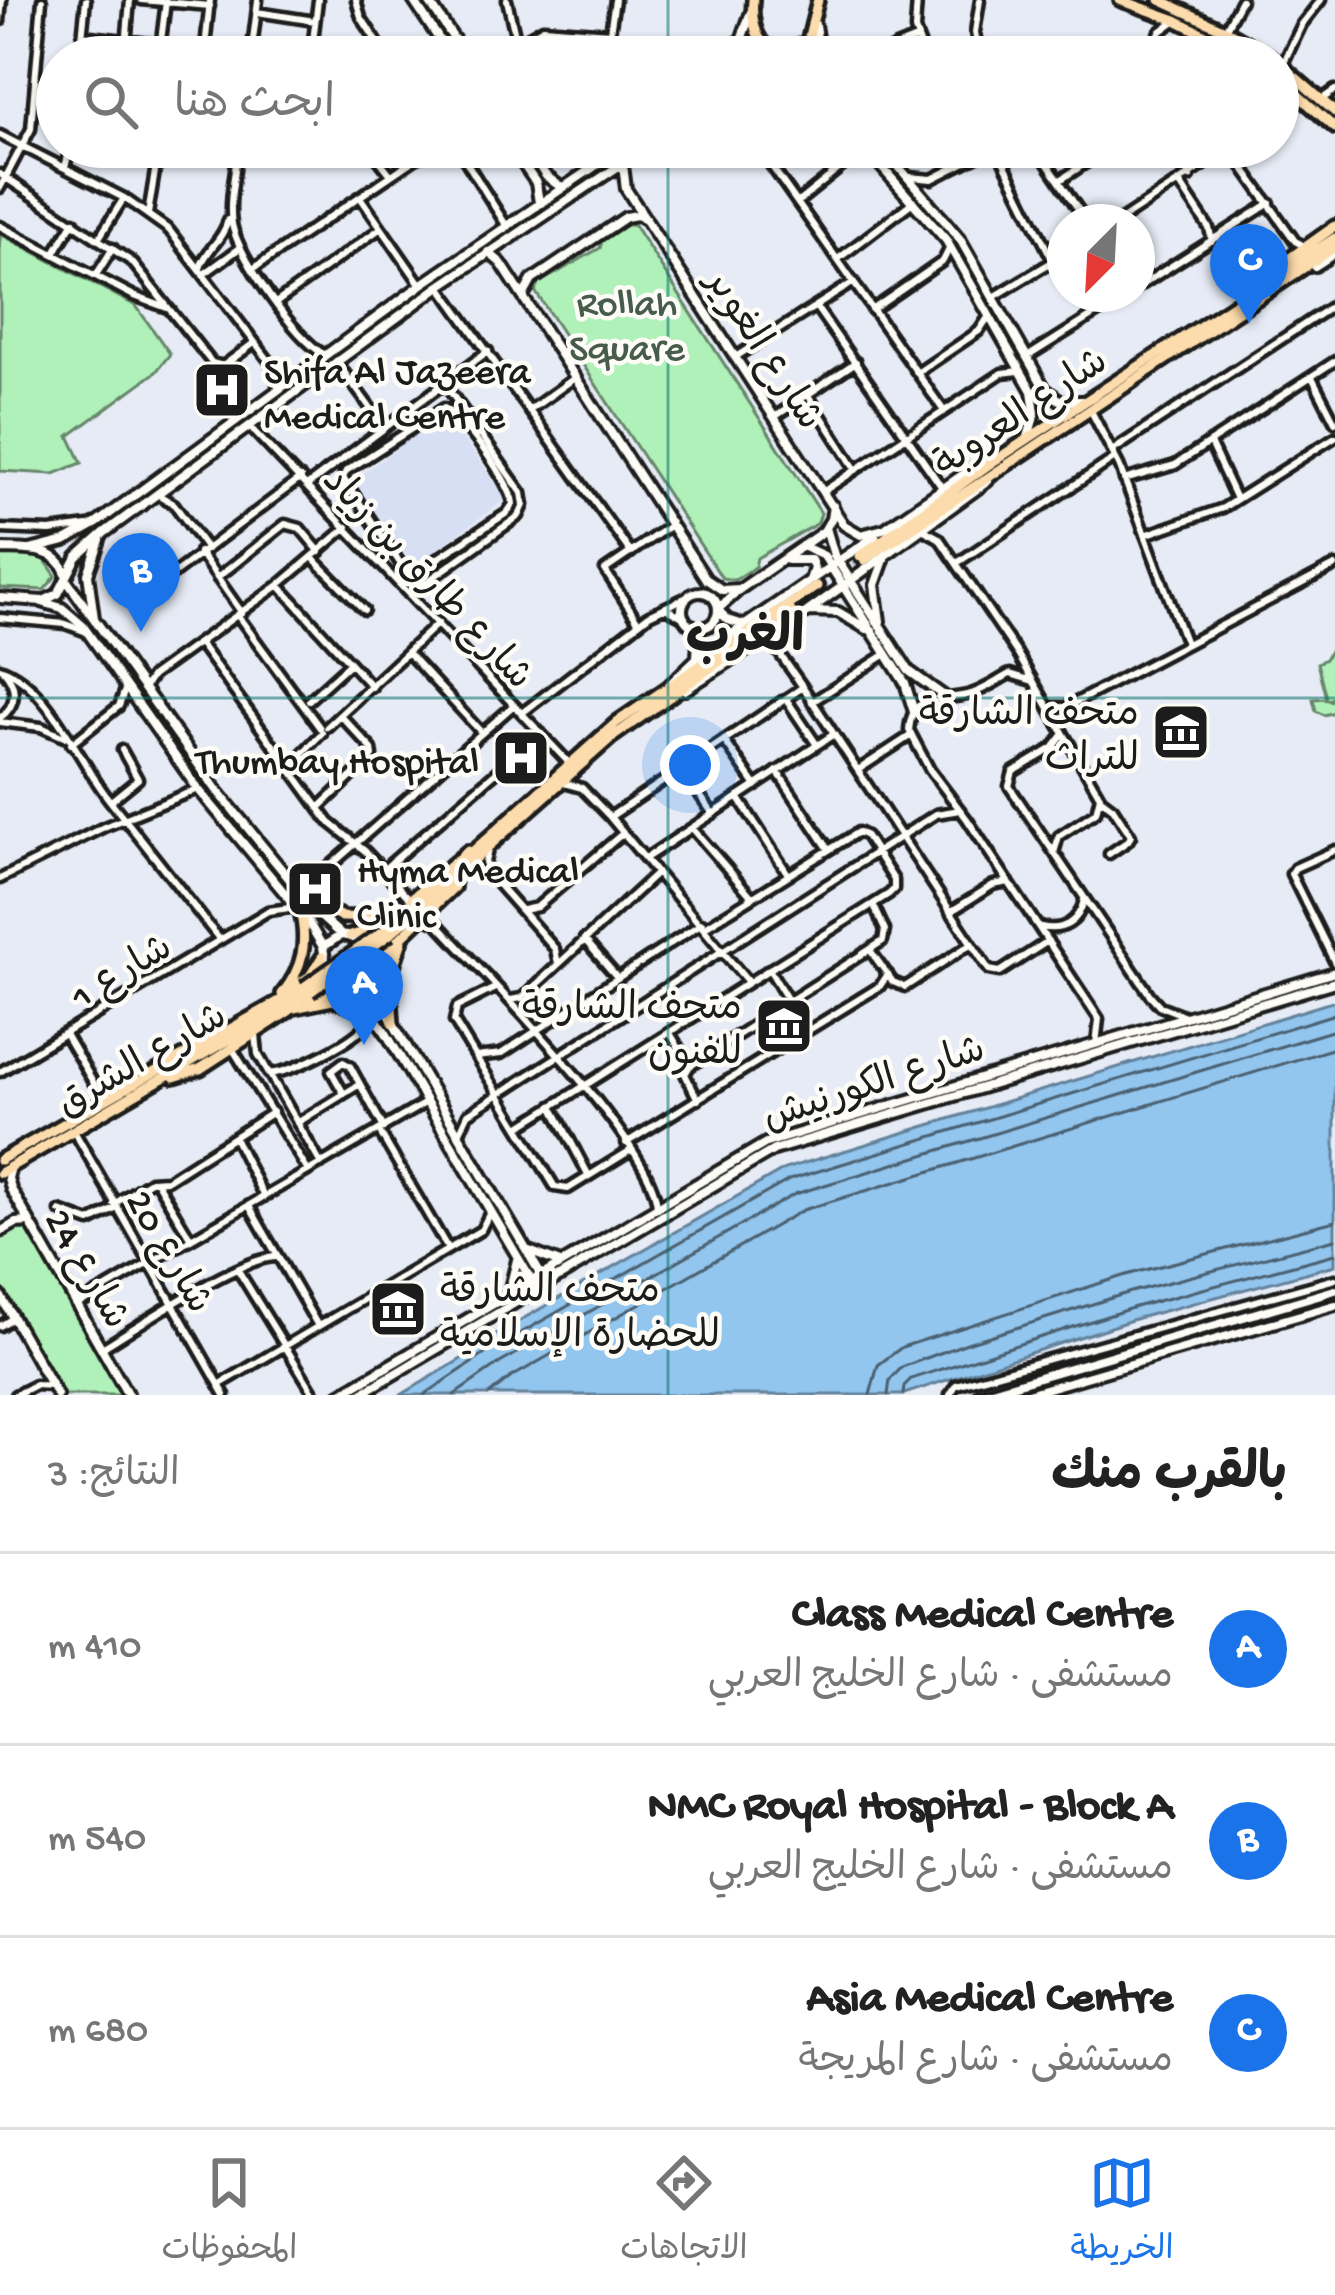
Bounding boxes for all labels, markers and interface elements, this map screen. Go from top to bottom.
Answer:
search box [36,36,1299,168]
icon: search [78,69,144,135]
text: ابحث هنا [174,80,335,133]
north arrow [1047,204,1155,312]
pin: C [1210,224,1288,323]
street label: شارع الغوير [691,261,830,440]
park label: Rollah Square [569,284,686,375]
street label: شارع العروبة [927,341,1119,491]
place label: Shifa Al Jazeera Medical Centre [264,352,532,443]
hospital icon: Shifa Al Jazeera Medical Centre [191,359,253,421]
street label: شارع طارق بن زياد [310,460,540,702]
pin: B [102,533,180,632]
district label: الغرب [686,610,804,671]
place label: متحف الشارقة للتراث [919,694,1139,785]
museum icon: متحف الشارقة للتراث [1150,701,1212,763]
hospital icon: Thumbay Hospital [490,727,552,789]
your location [660,735,720,795]
place label: Thumbay Hospital [194,742,479,788]
place label: Hyma Medical Clinic [357,851,579,942]
hospital icon: Hyma Medical Clinic [284,858,346,920]
street label: شارع 1 [64,927,182,1023]
pin: A [325,946,403,1045]
place label: متحف الشارقة للفنون [522,988,742,1079]
museum icon: متحف الشارقة للفنون [753,995,815,1057]
street label: شارع الشرق [50,996,237,1130]
street label: شارع الكورنيش [758,1029,992,1144]
street label: شارع 20 [112,1184,220,1323]
street label: شارع 24 [31,1202,137,1339]
place label: متحف الشارقة للحضارة الإسلامية [440,1271,720,1362]
museum icon: متحف الشارقة للحضارة الإسلامية [367,1278,429,1340]
text: بالقرب منك [1051,1448,1287,1508]
text: النتائج: 3 [48,1454,180,1500]
text: Class Medical Centre [792,1590,1173,1643]
text: 410 m [48,1626,141,1672]
text: A [1237,1626,1260,1672]
text: مستشفى · شارع الخليج العربي [708,1656,1173,1702]
text: NMC Royal Hospital - Block A [648,1782,1173,1835]
text: 540 m [48,1818,146,1864]
text: B [1238,1818,1258,1864]
text: مستشفى · شارع الخليج العربي [708,1848,1173,1894]
text: Asia Medical Centre [807,1974,1173,2027]
text: 680 m [48,2010,148,2056]
text: C [1237,2010,1259,2056]
text: مستشفى · شارع المريجة [799,2040,1173,2086]
tab: المحفوظات [161,2150,297,2276]
tab: الاتجاهات [620,2150,748,2276]
tab: الخريطة [1071,2150,1174,2276]

